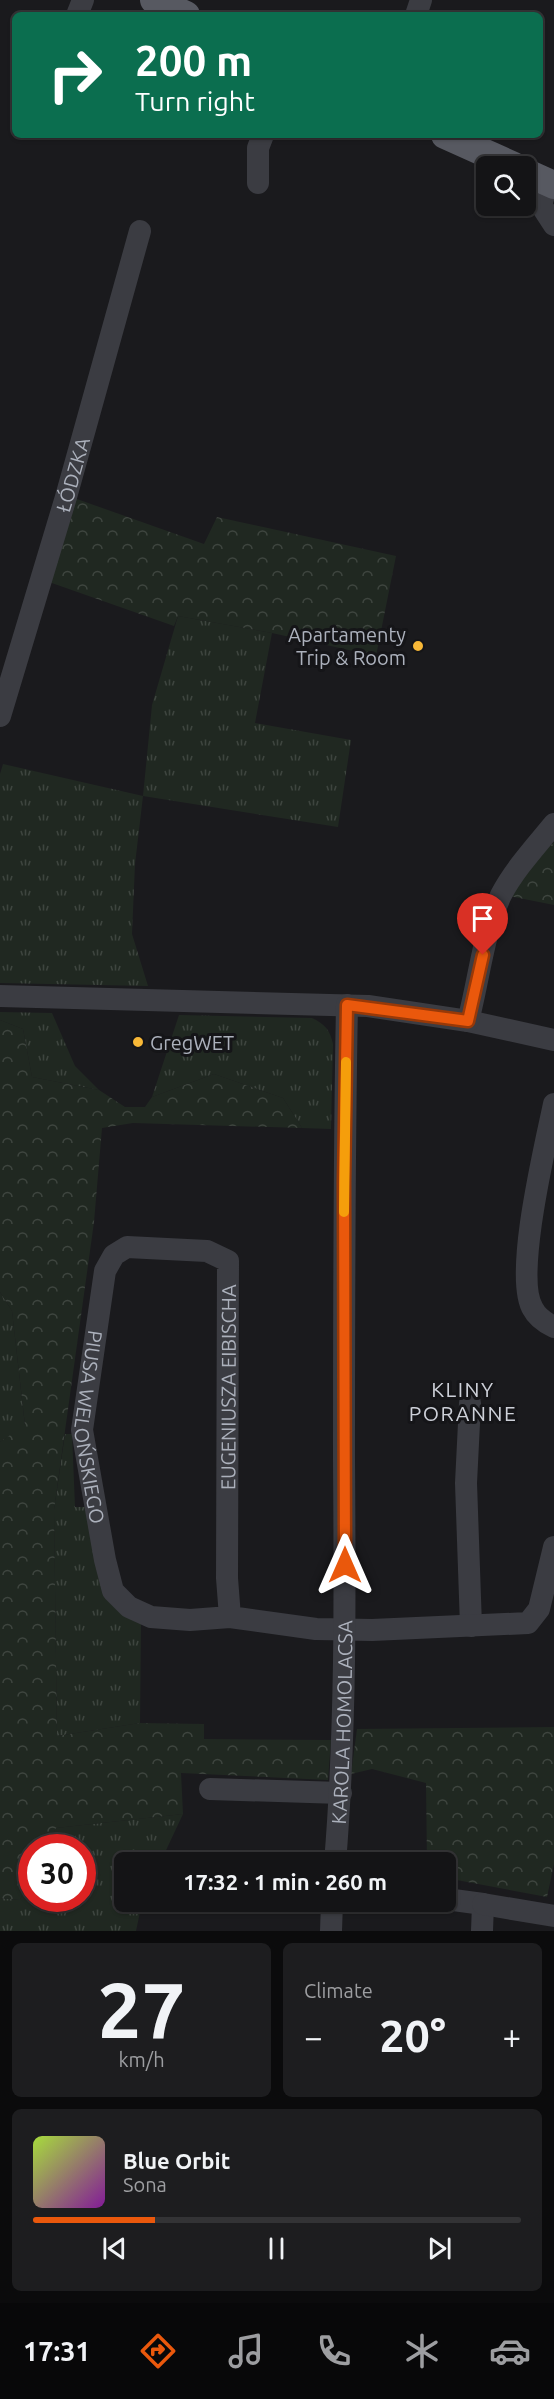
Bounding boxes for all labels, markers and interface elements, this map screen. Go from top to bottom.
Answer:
icon: right [36,36,114,114]
text: 200 m [135,37,252,84]
text: Turn right [135,86,255,116]
map controls [476,156,536,216]
button: search [476,156,536,216]
street label: ŁÓDZKA [51,435,94,515]
place label: Apartamenty Trip & Room [288,623,406,669]
marker: Apartamenty Trip & Room [411,639,425,653]
pin [457,893,508,955]
icon: arrive [466,902,499,935]
place label: GregWET [150,1031,234,1054]
marker: GregWET [131,1035,145,1049]
street label: EUGENIUSZA EIBISCHA [216,1284,239,1490]
street label: PIUSA WELOŃSKIEGO [70,1329,110,1526]
district label: KLINY PORANNE [409,1377,517,1425]
position arrow [313,1533,377,1597]
street label: KAROLA HOMOLACSA [326,1620,356,1825]
speed limit sign: 30 [18,1834,96,1912]
text: 17:32 · 1 min · 260 m [183,1869,387,1894]
text: 27 [98,1965,185,2053]
text: Climate [304,1979,373,2002]
text: 20° [379,2010,446,2061]
text: − [304,2018,323,2055]
text: + [502,2018,521,2055]
text: km/h [118,2048,165,2071]
text: Blue Orbit [123,2148,230,2173]
text: Sona [123,2173,167,2196]
icon: previous [98,2232,131,2265]
icon: pause [260,2232,293,2265]
icon: next [423,2232,456,2265]
icon: directions [137,2330,179,2372]
icon: music [225,2330,267,2372]
icon: phone [313,2330,355,2372]
icon: climate [401,2330,443,2372]
icon: car [489,2330,531,2372]
text: 17:31 [23,2336,91,2366]

